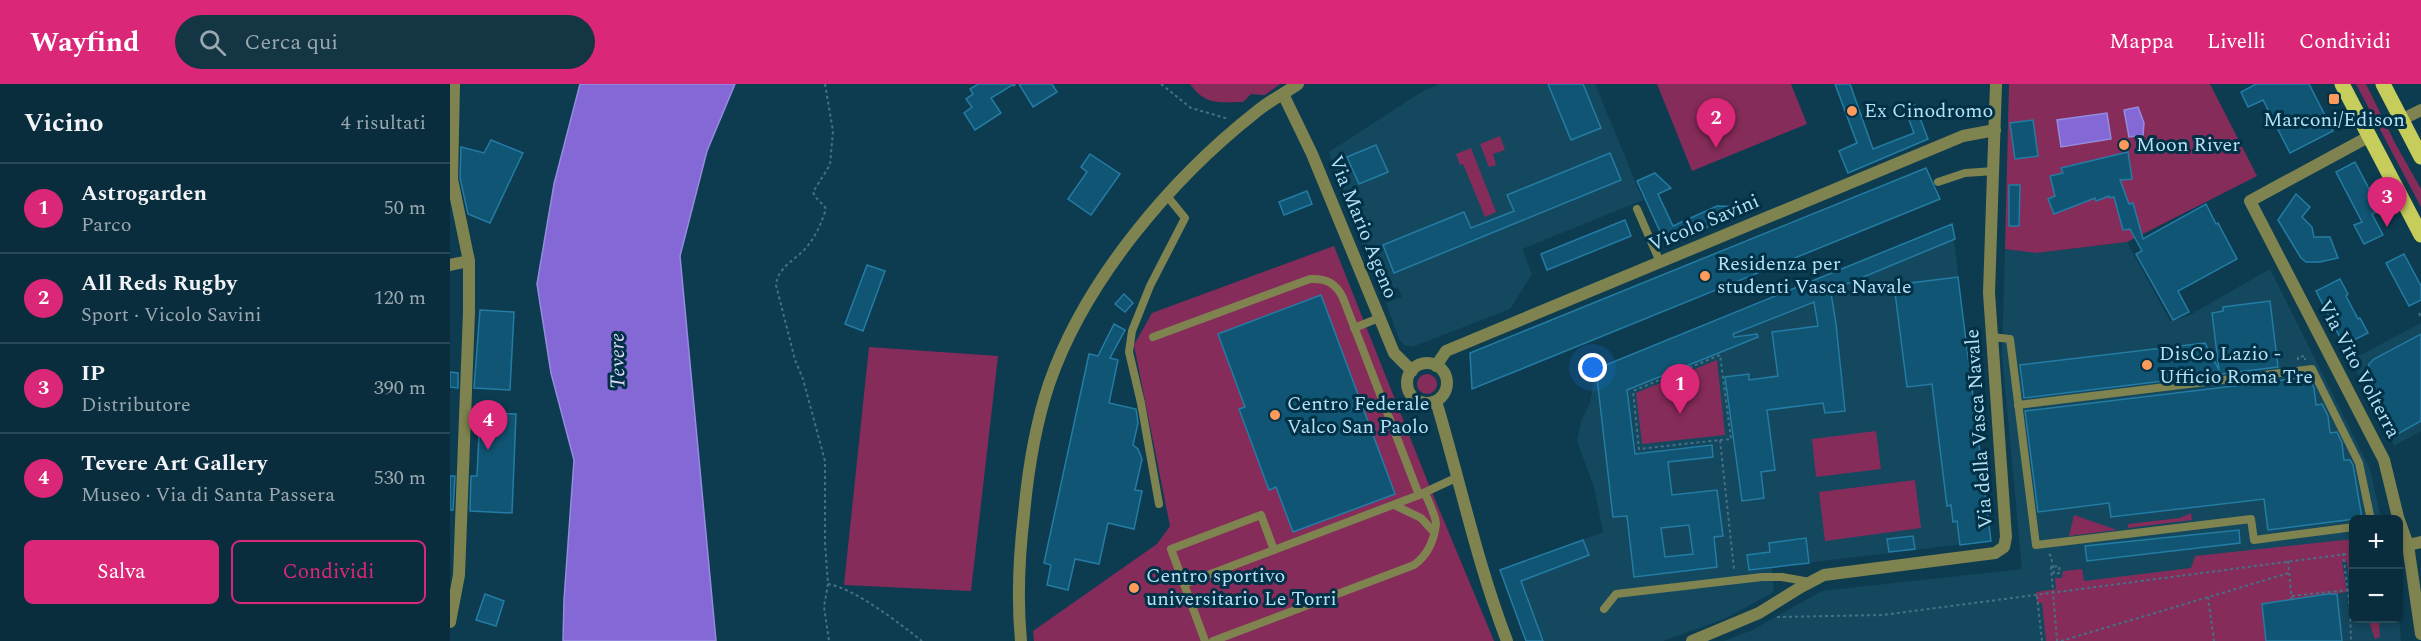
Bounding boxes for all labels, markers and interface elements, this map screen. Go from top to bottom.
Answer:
search box [175,15,595,69]
text: Wayfind [30,21,139,64]
icon: search [196,26,229,59]
text: Cerca qui [244,26,338,59]
text: Mappa [2109,26,2174,58]
text: Livelli [2207,26,2266,58]
text: Condividi [2299,26,2391,58]
marker: Marconi/Edison [2327,92,2341,106]
place label: Ex Cinodromo [1864,96,1993,126]
pin: 2 [1696,98,1736,148]
text: Vicino [24,103,104,143]
marker: Ex Cinodromo [1845,104,1859,118]
place label: Marconi/Edison [2263,105,2405,135]
text: 4 risultati [341,108,426,138]
place label: Moon River [2136,130,2240,160]
marker: Moon River [2117,138,2131,152]
street label: Via Mario Ageno [1321,151,1405,303]
text: Astrogarden [81,177,207,210]
pin: 3 [2368,178,2406,227]
street label: Vicolo Savini [1644,186,1764,260]
text: 1 [38,193,49,223]
text: 50 m [384,193,426,223]
text: Parco [81,210,131,240]
place label: Residenza per studenti Vasca Navale [1717,249,1912,302]
text: All Reds Rugby [81,267,237,300]
marker: Residenza per studenti Vasca Navale [1698,269,1712,283]
text: 2 [38,283,49,313]
text: 120 m [374,283,426,313]
street label: Via Vito Volterra [2310,294,2408,444]
text: Sport · Vicolo Savini [81,300,261,330]
street label: Via della Vasca Navale [1957,328,2001,530]
water label: Tevere [602,333,634,389]
place label: DisCo Lazio - Ufficio Roma Tre [2159,339,2313,392]
your location [1578,353,1607,382]
text: IP [81,357,105,390]
marker: DisCo Lazio - Ufficio Roma Tre [2140,358,2154,372]
pin: 1 [1660,364,1700,414]
text: 3 [38,373,49,403]
text: 390 m [374,373,426,403]
place label: Centro Federale Valco San Paolo [1287,389,1429,442]
text: Distributore [81,390,191,420]
pin: 4 [468,400,507,450]
marker: Centro Federale Valco San Paolo [1268,408,1282,422]
text: Tevere Art Gallery [81,447,267,480]
text: 4 [38,463,49,493]
text: 530 m [374,463,426,493]
text: Museo · Via di Santa Passera [81,480,335,510]
map controls [2349,515,2403,623]
button: + [2349,515,2403,569]
button: Salva [24,540,219,604]
button: Condividi [231,540,426,604]
place label: Centro sportivo universitario Le Torri [1146,561,1337,614]
button: − [2349,569,2403,623]
marker: Centro sportivo universitario Le Torri [1127,581,1141,595]

